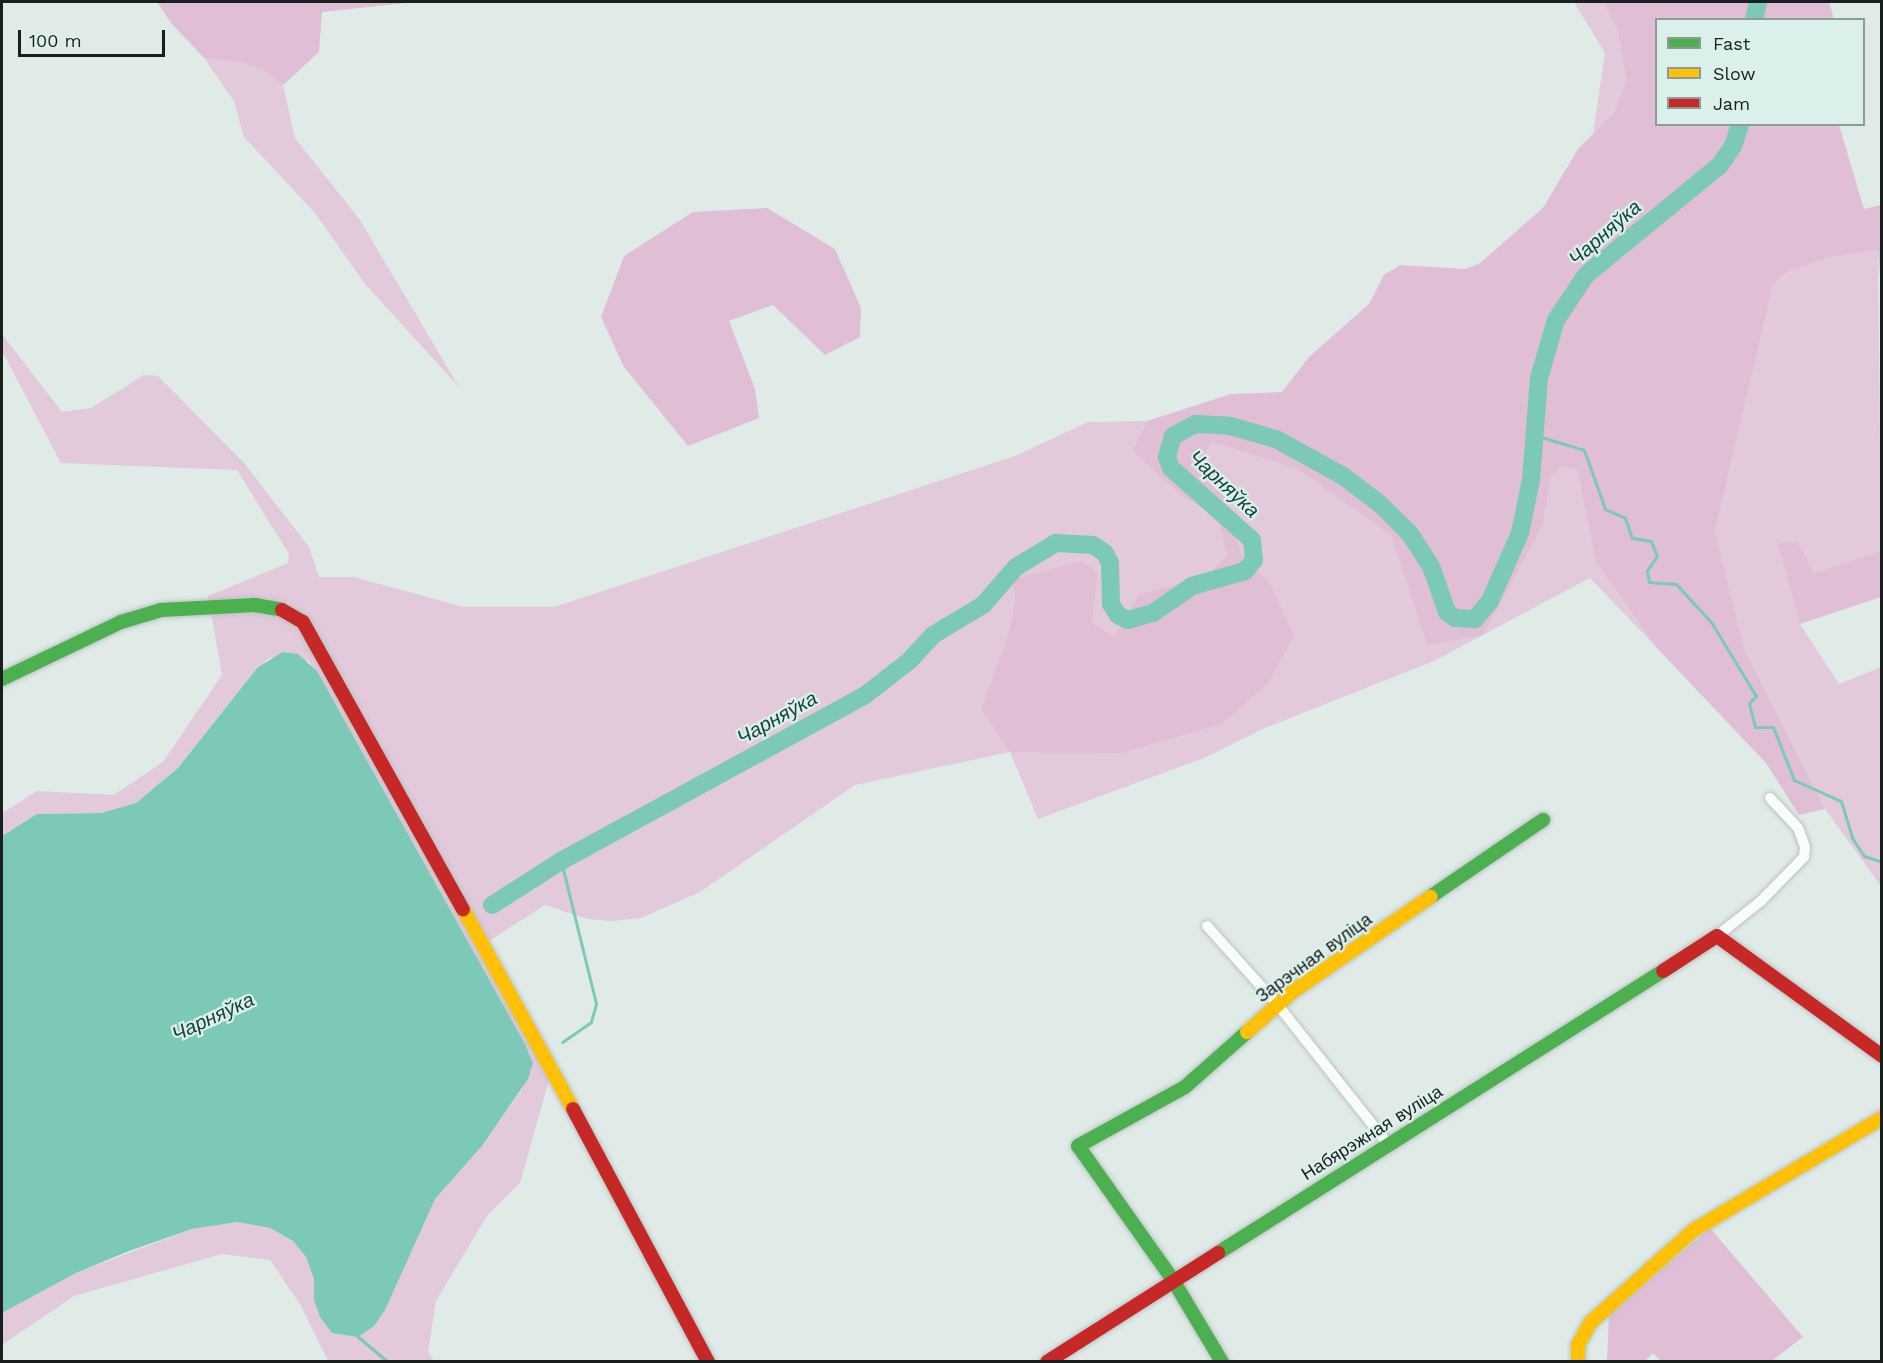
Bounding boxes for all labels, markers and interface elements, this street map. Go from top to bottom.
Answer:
scale bar [21,18,168,56]
legend [1655,18,1865,126]
text: 100 m [29,30,82,51]
text: Fast [1713,33,1750,54]
text: Slow [1713,63,1756,84]
text: Jam [1713,93,1750,114]
water label: Чарняўка [1564,195,1646,271]
water label: Чарняўка [1184,445,1264,523]
water label: Чарняўка [733,686,821,750]
street label: Зарэчная вуліца [1252,909,1376,1007]
water label: Чарняўка [168,988,258,1046]
street label: Набярэжная вуліца [1297,1081,1447,1185]

